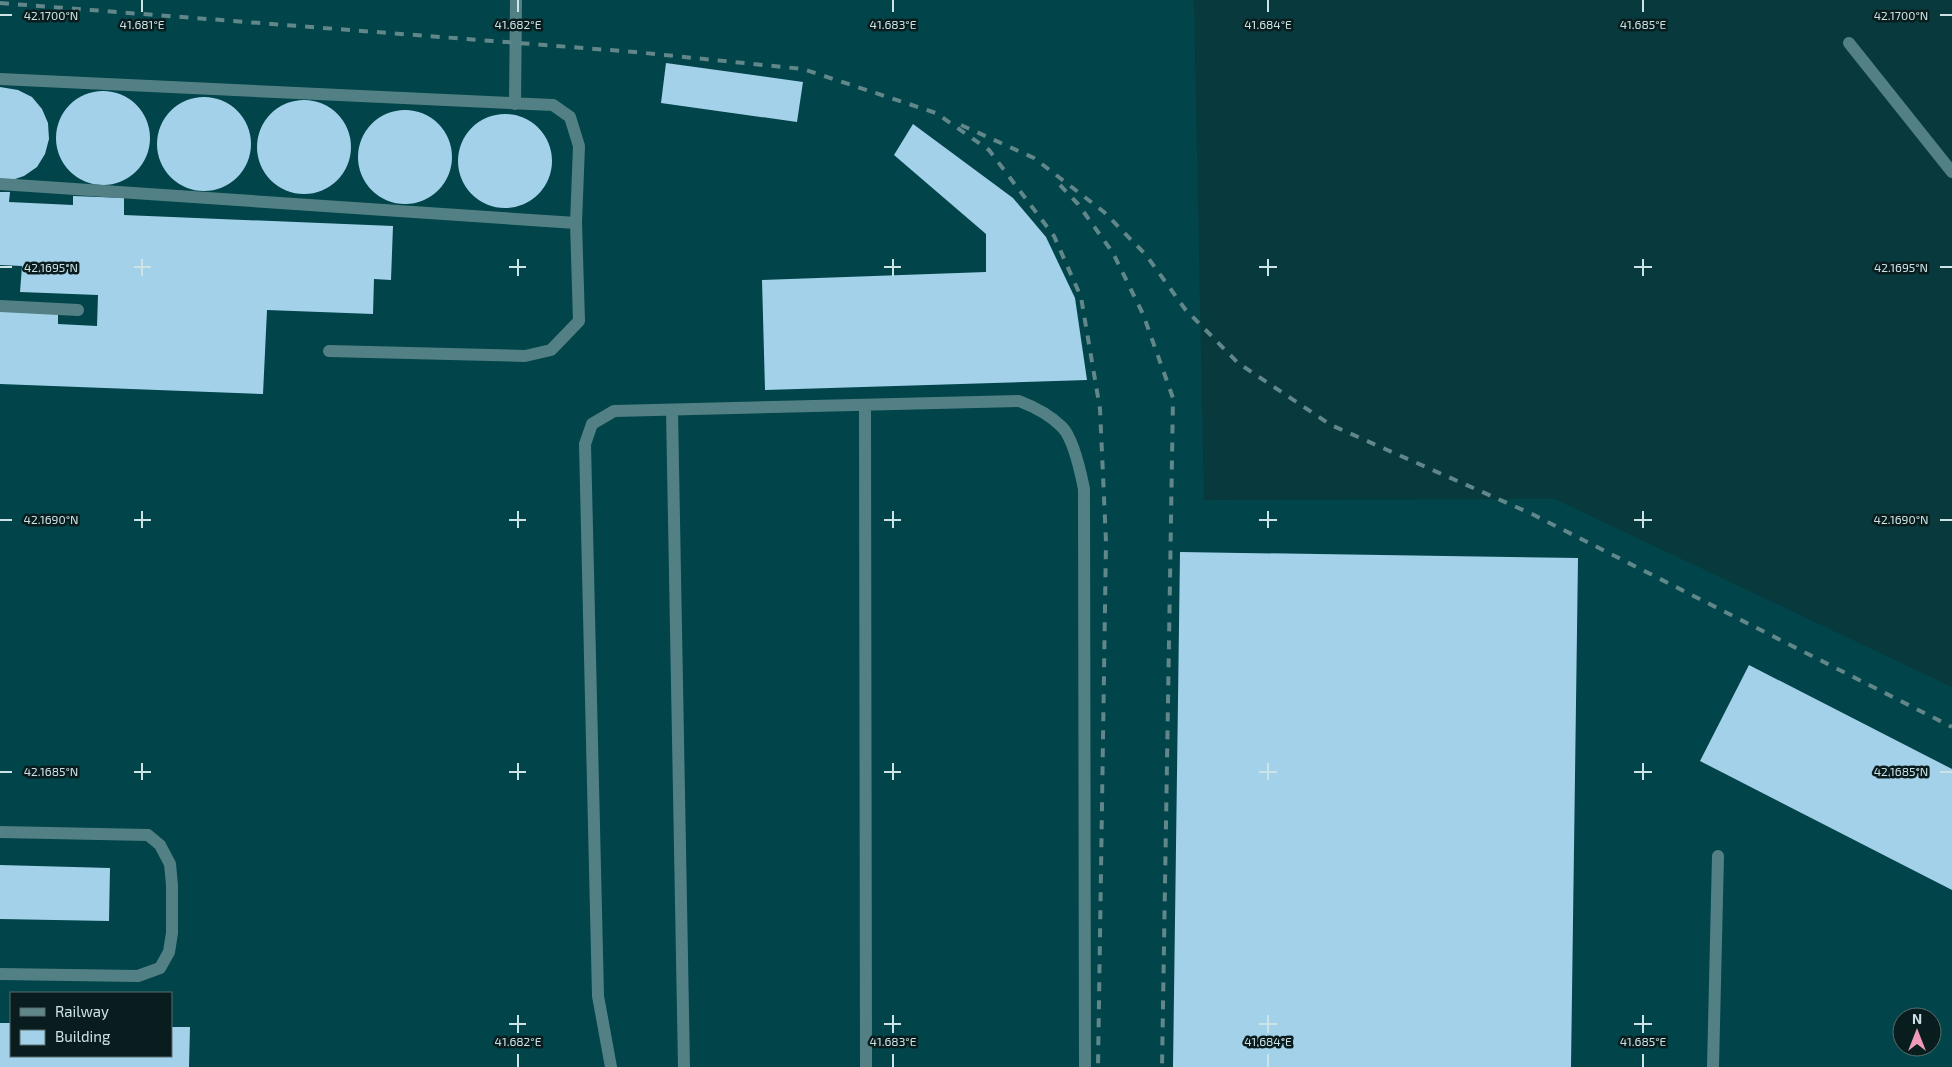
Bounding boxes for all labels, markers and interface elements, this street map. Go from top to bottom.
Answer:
text: 42.1700°N [24,8,78,22]
text: 42.1700°N [1874,8,1928,22]
text: 41.681°E [120,17,165,31]
text: 41.682°E [495,17,542,31]
text: 41.683°E [870,17,917,31]
text: 41.684°E [1244,17,1292,31]
text: 41.685°E [1620,17,1667,31]
text: 42.1695°N [24,260,78,274]
text: 42.1695°N [1874,260,1928,274]
text: 42.1690°N [24,512,78,526]
text: 42.1690°N [1874,512,1928,526]
text: 42.1685°N [24,764,78,778]
text: 42.1685°N [1874,764,1928,778]
legend [10,992,172,1057]
text: Railway [55,1002,109,1020]
north arrow [1892,1007,1942,1057]
text: N [1912,1010,1922,1027]
text: Building [55,1027,111,1045]
text: 41.682°E [495,1034,542,1048]
text: 41.683°E [870,1034,917,1048]
text: 41.684°E [1244,1034,1292,1048]
text: 41.685°E [1620,1034,1667,1048]

